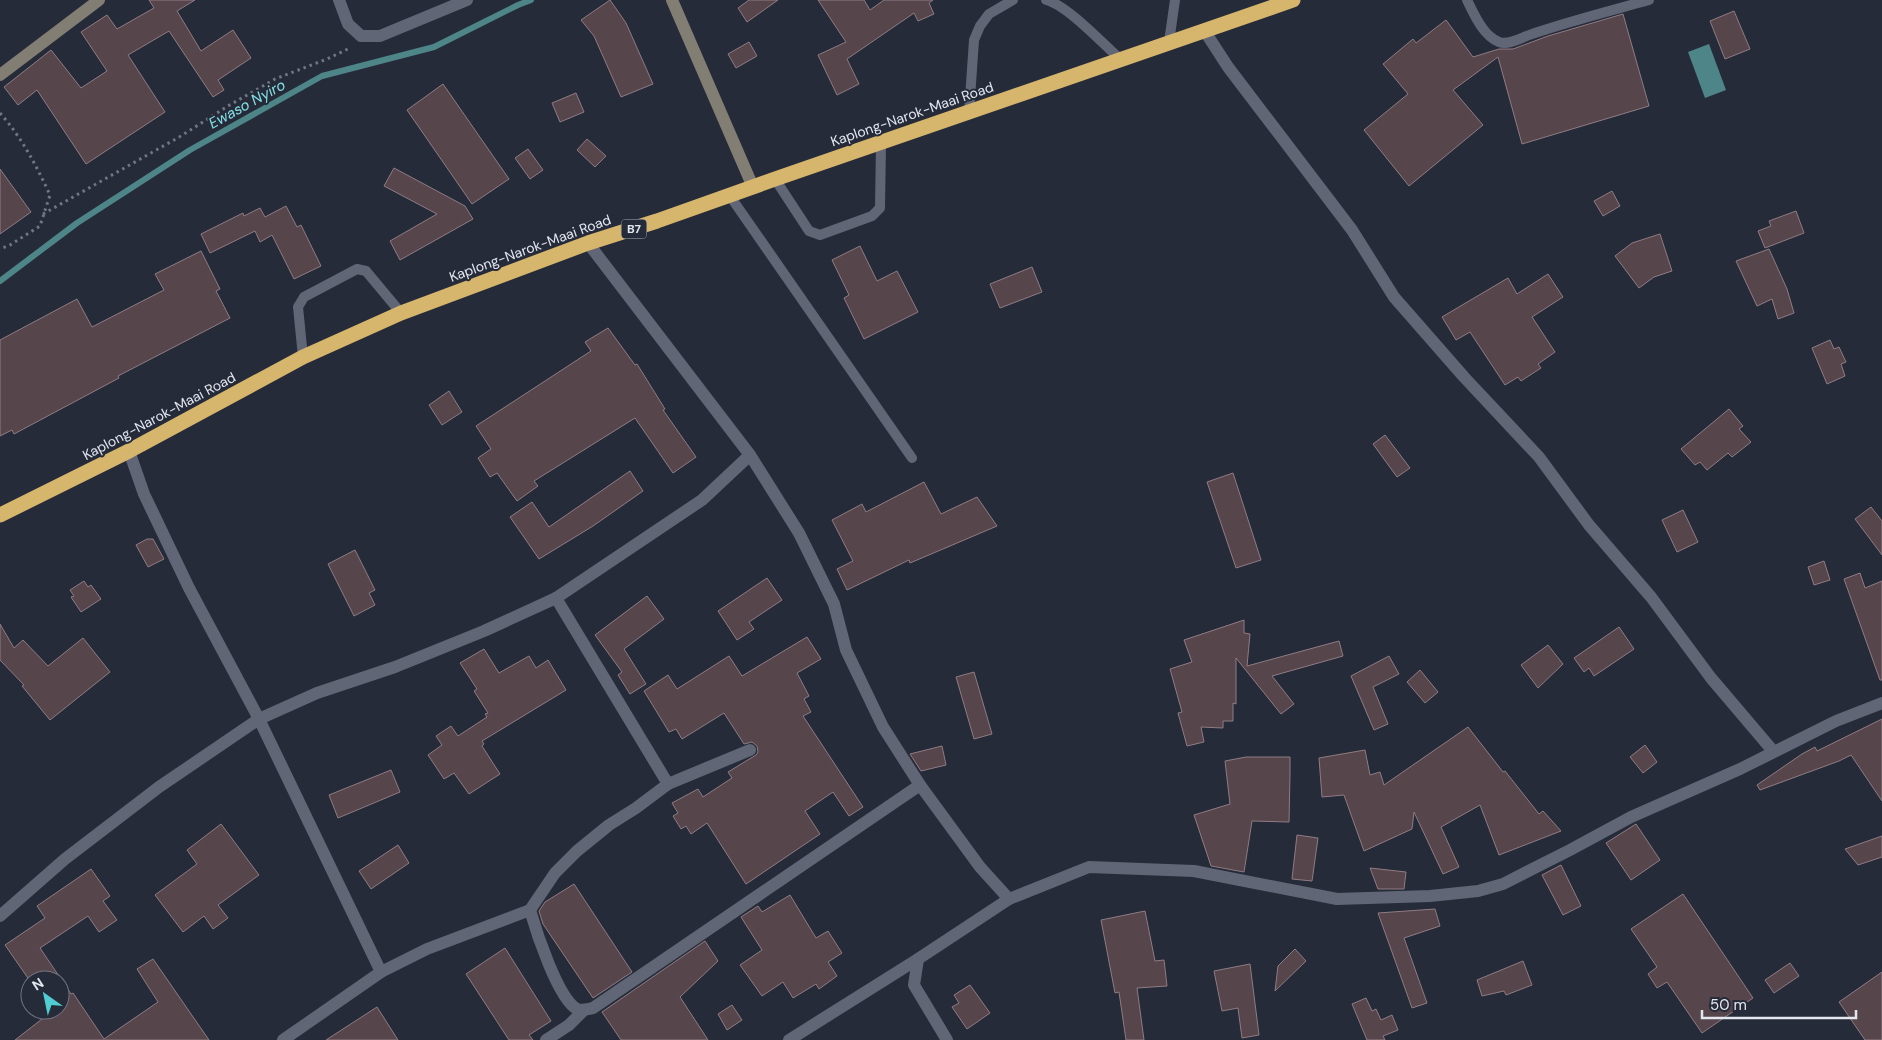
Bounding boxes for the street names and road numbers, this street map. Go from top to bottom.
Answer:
street label: Kaplong-Narok-Maai Road [828,78,996,150]
street label: Kaplong-Narok-Maai Road [447,210,613,286]
road number: B7 [622,220,646,238]
street label: Kaplong-Narok-Maai Road [79,368,239,464]

